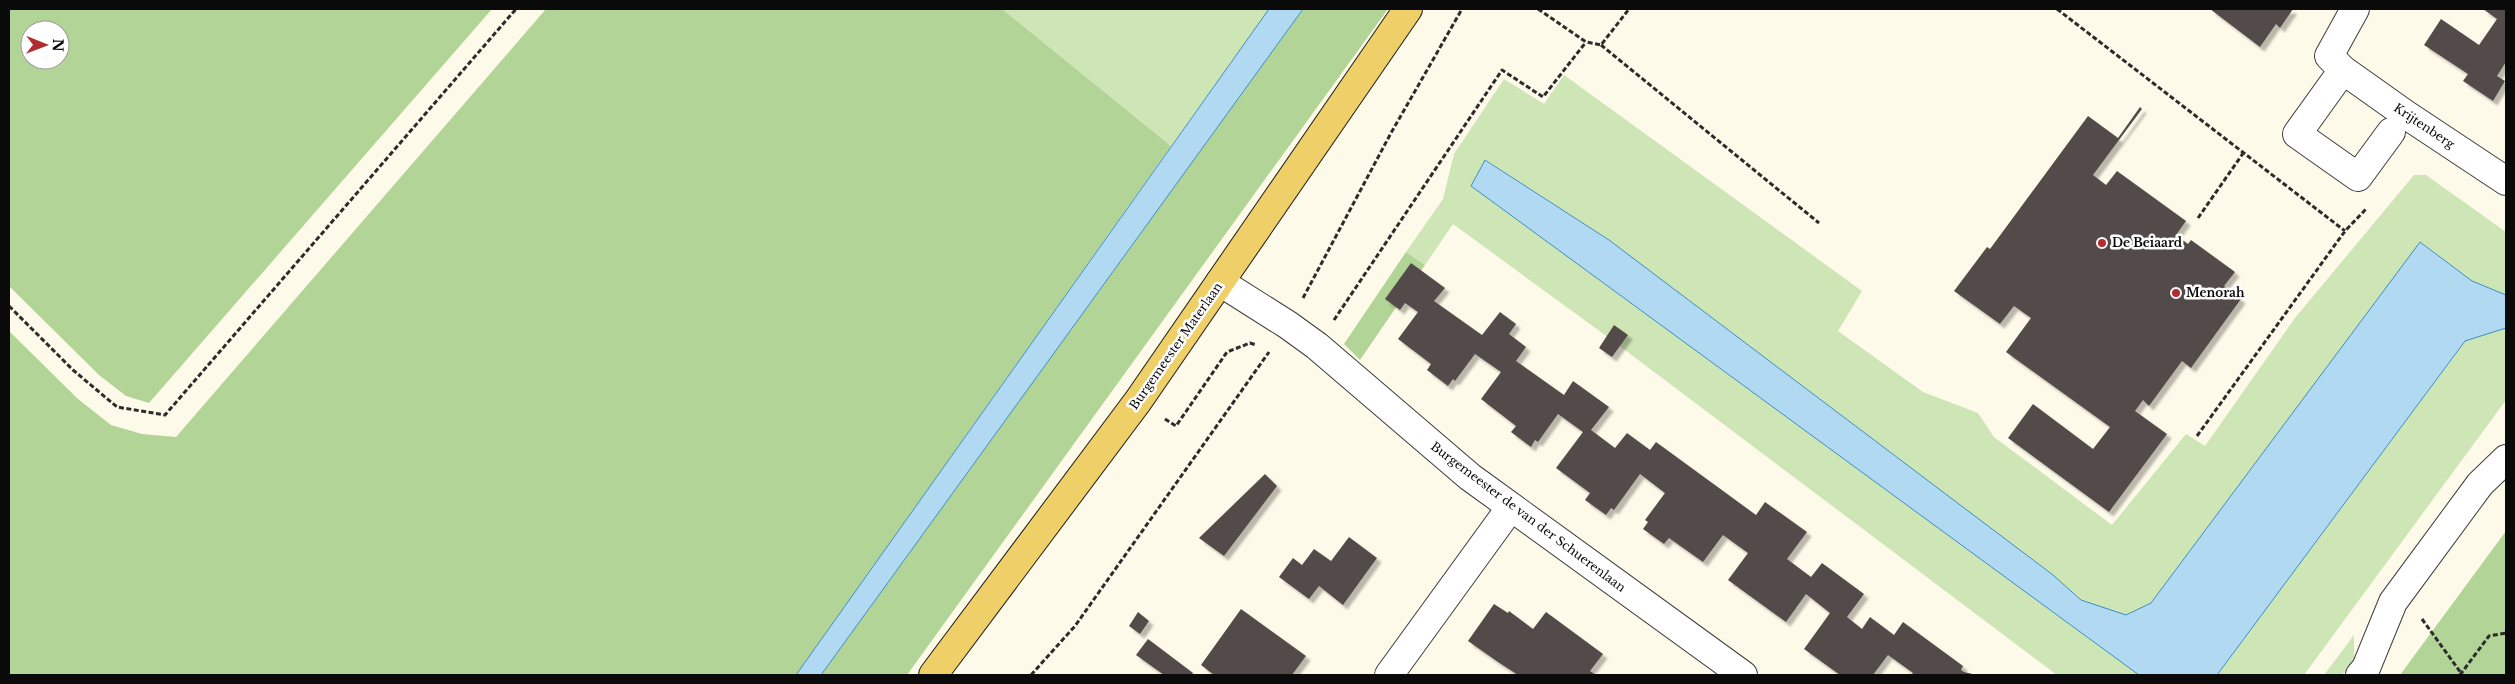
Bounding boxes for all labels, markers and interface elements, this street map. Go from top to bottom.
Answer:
north arrow [20,20,70,70]
text: N [49,38,67,52]
street label: Krijtenberg [2391,100,2458,152]
place label: De Beiaard [2112,235,2183,250]
marker: De Beiaard [2096,237,2108,249]
street label: Burgemeester Materlaan [1126,279,1225,412]
place label: Menorah [2186,285,2245,300]
marker: Menorah [2170,287,2182,299]
street label: Burgemeester de van der Schuerenlaan [1428,438,1629,595]

